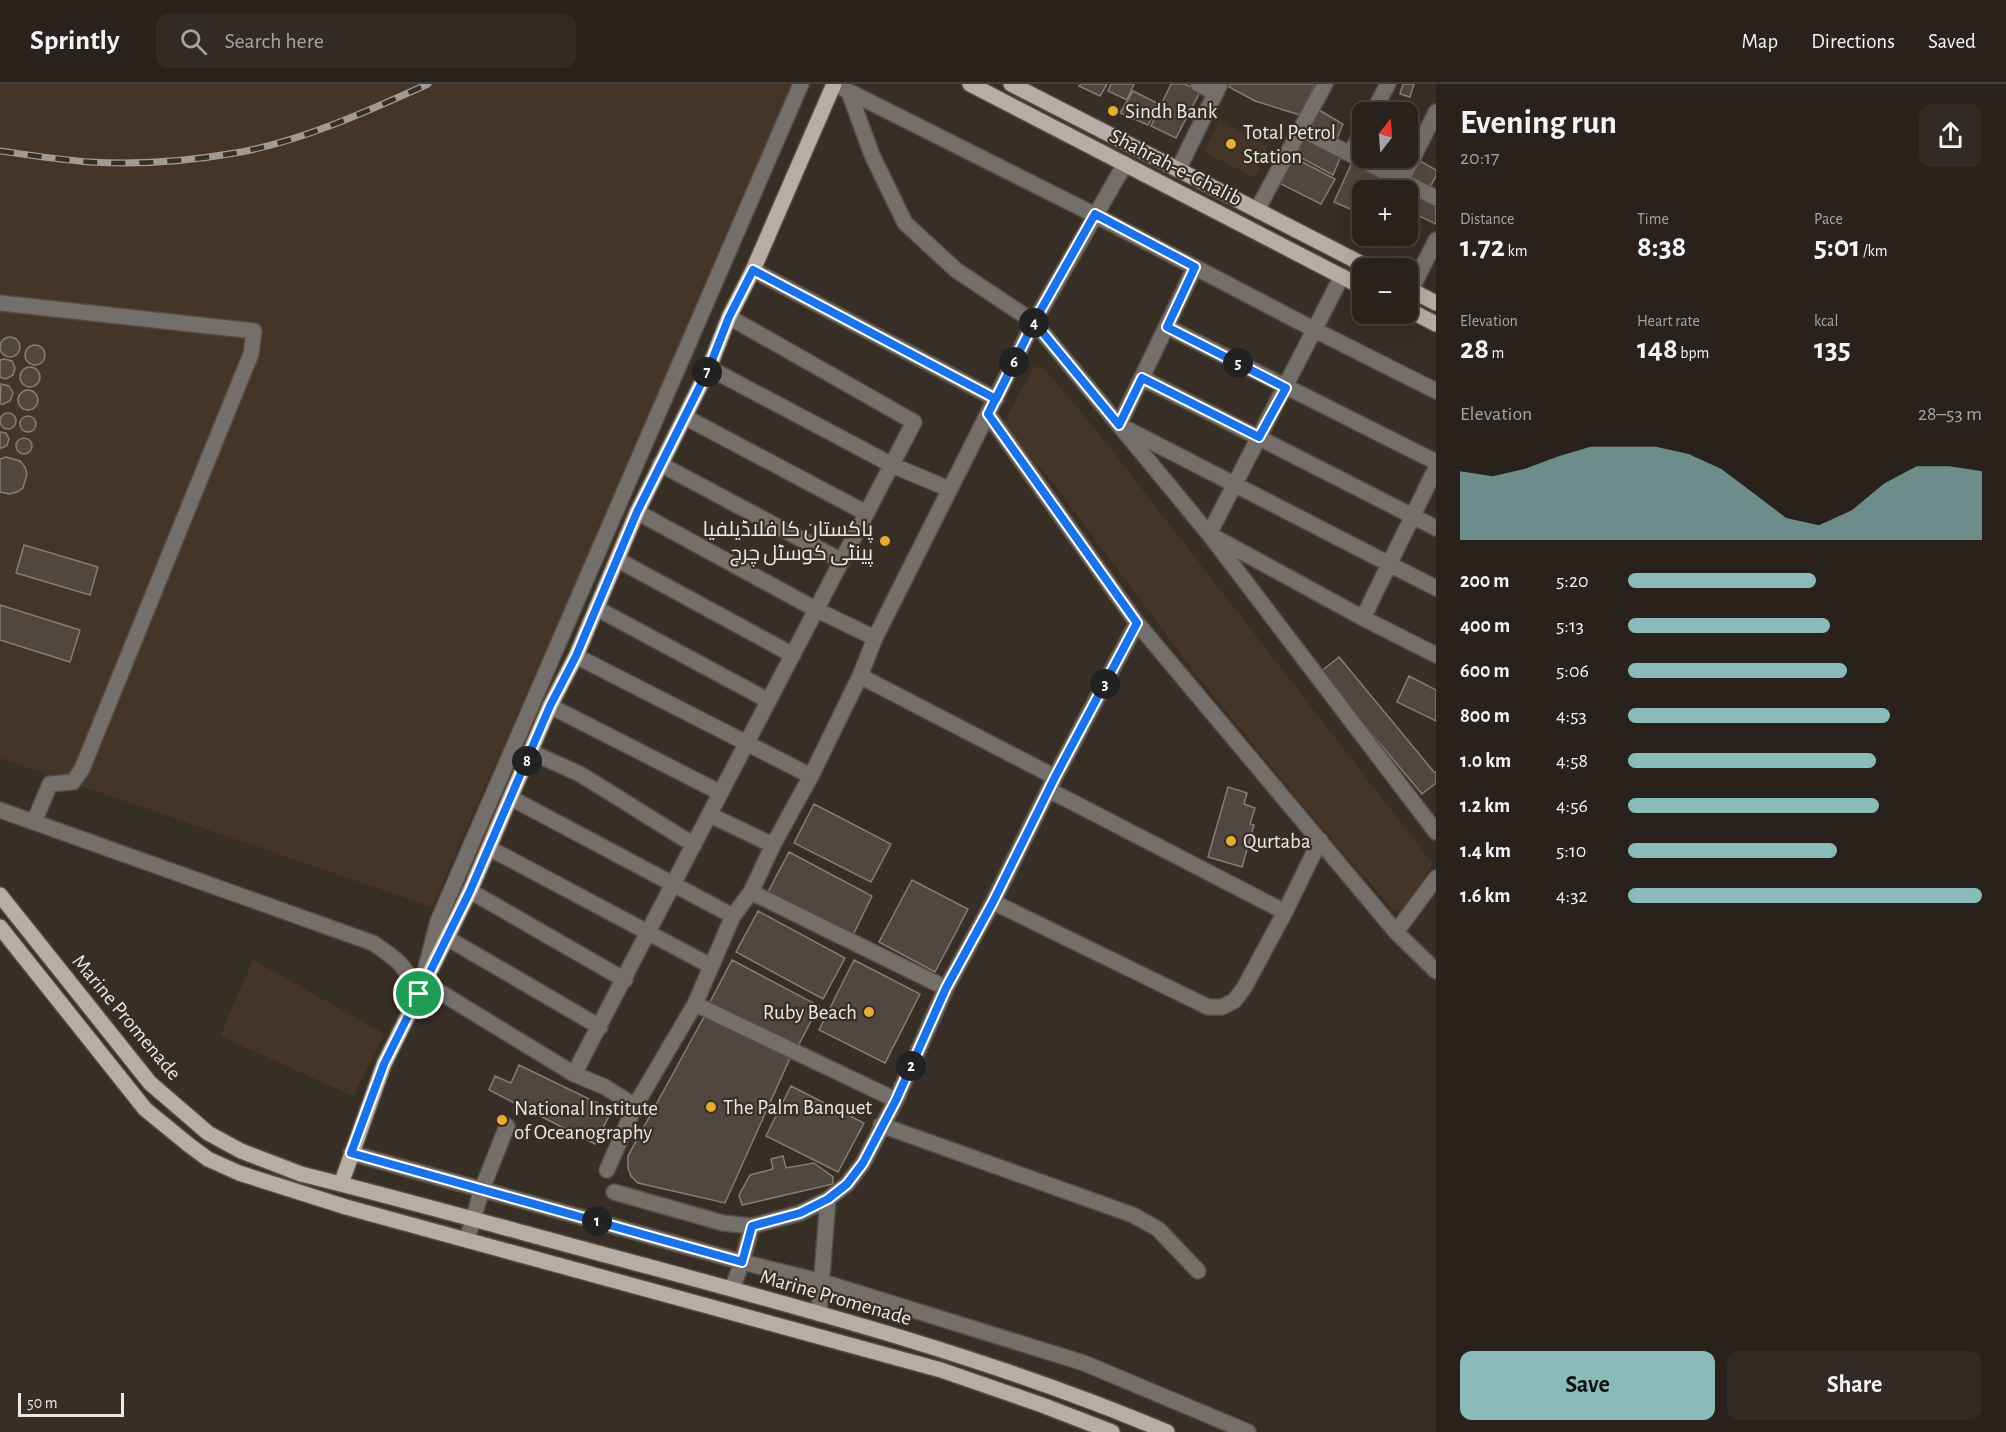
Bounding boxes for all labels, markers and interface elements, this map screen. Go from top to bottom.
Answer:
search box [156,14,576,68]
icon: search [177,25,210,58]
text: Sprintly [30,27,120,55]
text: Search here [225,30,324,52]
text: Map [1742,31,1778,52]
text: Directions [1811,31,1895,52]
text: Saved [1928,31,1976,52]
place label: Sindh Bank [1125,101,1218,122]
north arrow [1352,102,1418,168]
map controls [1352,102,1418,324]
marker: Sindh Bank [1106,104,1120,118]
button: share [1919,104,1982,167]
text: Evening run [1460,107,1617,140]
place label: Total Petrol Station [1243,122,1336,167]
street label: Shahrah-e-Ghalib [1106,125,1245,210]
marker: Total Petrol Station [1224,137,1238,151]
text: 20:17 [1460,148,1499,168]
button: + [1352,180,1418,246]
text: Distance [1460,211,1514,227]
text: Time [1637,211,1669,227]
text: Pace [1814,211,1843,227]
text: 1.72 [1460,232,1505,262]
text: 8:38 [1637,232,1686,262]
text: 5:01 [1814,232,1860,262]
text: km [1505,243,1528,259]
text: /km [1860,243,1888,259]
button: − [1352,258,1418,324]
pin: 4 [1019,308,1049,338]
text: Elevation [1460,313,1518,329]
text: Heart rate [1637,313,1700,329]
text: kcal [1814,313,1838,329]
text: 4 [1030,315,1038,331]
text: 28 [1460,334,1489,364]
text: 148 [1637,334,1678,364]
text: 135 [1814,334,1851,364]
text: m [1489,345,1504,361]
text: bpm [1678,345,1709,361]
pin: 6 [999,347,1029,377]
pin: 5 [1223,348,1253,378]
text: 6 [1010,354,1018,370]
text: 5 [1235,355,1241,371]
pin: 7 [692,357,722,387]
text: 7 [704,364,710,380]
text: Elevation [1460,404,1532,424]
text: 28–53 m [1918,404,1982,424]
place label: پاکستان کا فلاڈیلفیا پینٹی کوسٹل چرچ [703,519,873,567]
marker: پاکستان کا فلاڈیلفیا پینٹی کوسٹل چرچ [878,534,892,548]
text: 200 m [1460,571,1509,591]
text: 5:20 [1556,571,1589,591]
text: 400 m [1460,616,1510,636]
text: 5:13 [1556,616,1584,636]
text: 600 m [1460,661,1510,681]
text: 5:06 [1556,661,1589,681]
pin: 3 [1090,669,1120,699]
text: 3 [1102,676,1108,692]
text: 800 m [1460,706,1510,726]
text: 4:53 [1556,706,1587,726]
pin: 8 [512,746,542,776]
text: 1.0 km [1460,751,1511,771]
text: 4:58 [1556,751,1588,771]
text: 8 [523,753,531,769]
text: 1.2 km [1460,796,1510,816]
text: 4:56 [1556,796,1588,816]
place label: Qurtaba [1243,831,1311,852]
marker: Qurtaba [1224,834,1238,848]
text: 1.4 km [1460,841,1511,861]
text: 5:10 [1556,841,1586,861]
text: 1.6 km [1460,886,1511,906]
text: 4:32 [1556,886,1588,906]
street label: Marine Promenade [68,951,185,1084]
pin [393,968,444,1019]
icon: arrive [402,977,435,1010]
place label: Ruby Beach [763,1002,857,1023]
marker: Ruby Beach [862,1005,876,1019]
pin: 2 [896,1051,926,1081]
text: 2 [907,1058,915,1074]
place label: The Palm Banquet [723,1097,872,1118]
place label: National Institute of Oceanography [514,1098,658,1143]
marker: The Palm Banquet [704,1100,718,1114]
marker: National Institute of Oceanography [495,1113,509,1127]
pin: 1 [582,1206,612,1236]
text: 1 [594,1213,600,1229]
street label: Marine Promenade [758,1266,914,1329]
button: Save [1460,1351,1715,1420]
button: Share [1727,1351,1982,1420]
scale bar [18,1390,124,1418]
text: 50 m [27,1395,58,1411]

